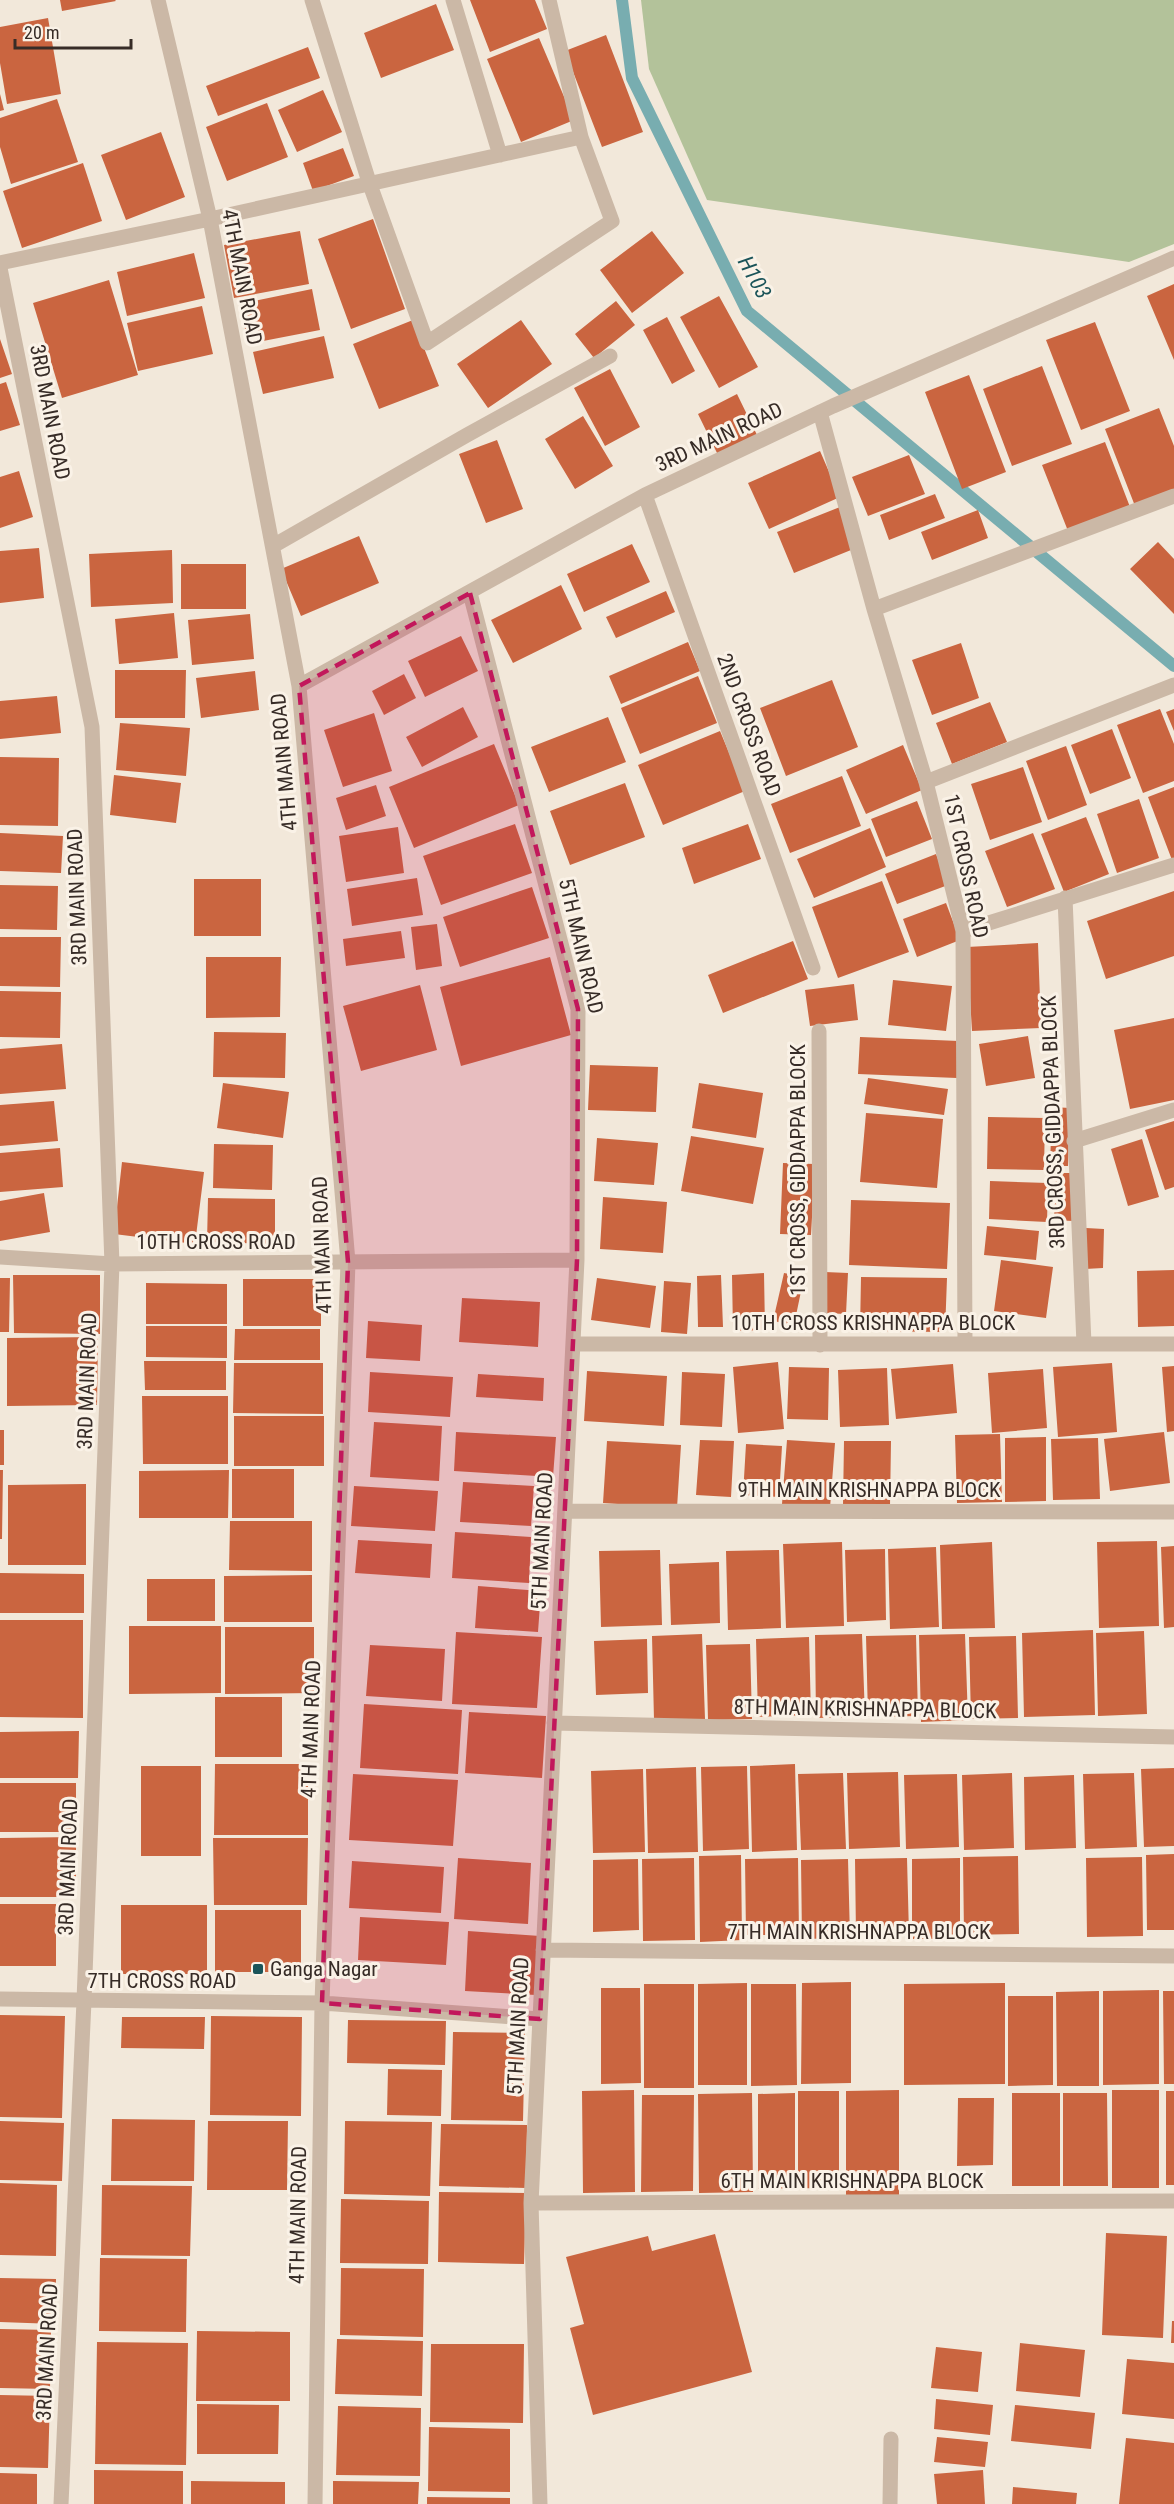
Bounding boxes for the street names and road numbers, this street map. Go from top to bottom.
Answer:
street label: 4TH MAIN ROAD [217,207,267,347]
street label: 3RD MAIN ROAD [25,342,75,482]
street label: 3RD MAIN ROAD [652,397,786,477]
street label: 2ND CROSS ROAD [712,650,786,800]
street label: 4TH MAIN ROAD [266,692,302,832]
street label: 1ST CROSS ROAD [939,792,993,940]
street label: 3RD MAIN ROAD [63,828,91,966]
street label: 5TH MAIN ROAD [554,876,608,1016]
street label: 3RD CROSS, GIDDAPPA BLOCK [1037,994,1069,1249]
street label: 1ST CROSS, GIDDAPPA BLOCK [786,1043,810,1296]
street label: 4TH MAIN ROAD [308,1176,336,1314]
street label: 10TH CROSS ROAD [136,1230,296,1254]
street label: 10TH CROSS KRISHNAPPA BLOCK [731,1311,1016,1335]
street label: 3RD MAIN ROAD [73,1312,101,1450]
street label: 5TH MAIN ROAD [526,1471,558,1611]
street label: 9TH MAIN KRISHNAPPA BLOCK [737,1478,1001,1502]
street label: 4TH MAIN ROAD [297,1660,325,1798]
street label: 8TH MAIN KRISHNAPPA BLOCK [733,1695,997,1723]
street label: 3RD MAIN ROAD [54,1798,82,1936]
street label: 7TH MAIN KRISHNAPPA BLOCK [727,1920,991,1944]
street label: 5TH MAIN ROAD [502,1956,534,2096]
street label: 7TH CROSS ROAD [87,1969,237,1993]
street label: 4TH MAIN ROAD [285,2146,311,2284]
street label: 6TH MAIN KRISHNAPPA BLOCK [720,2169,984,2193]
street label: 3RD MAIN ROAD [31,2283,63,2421]

